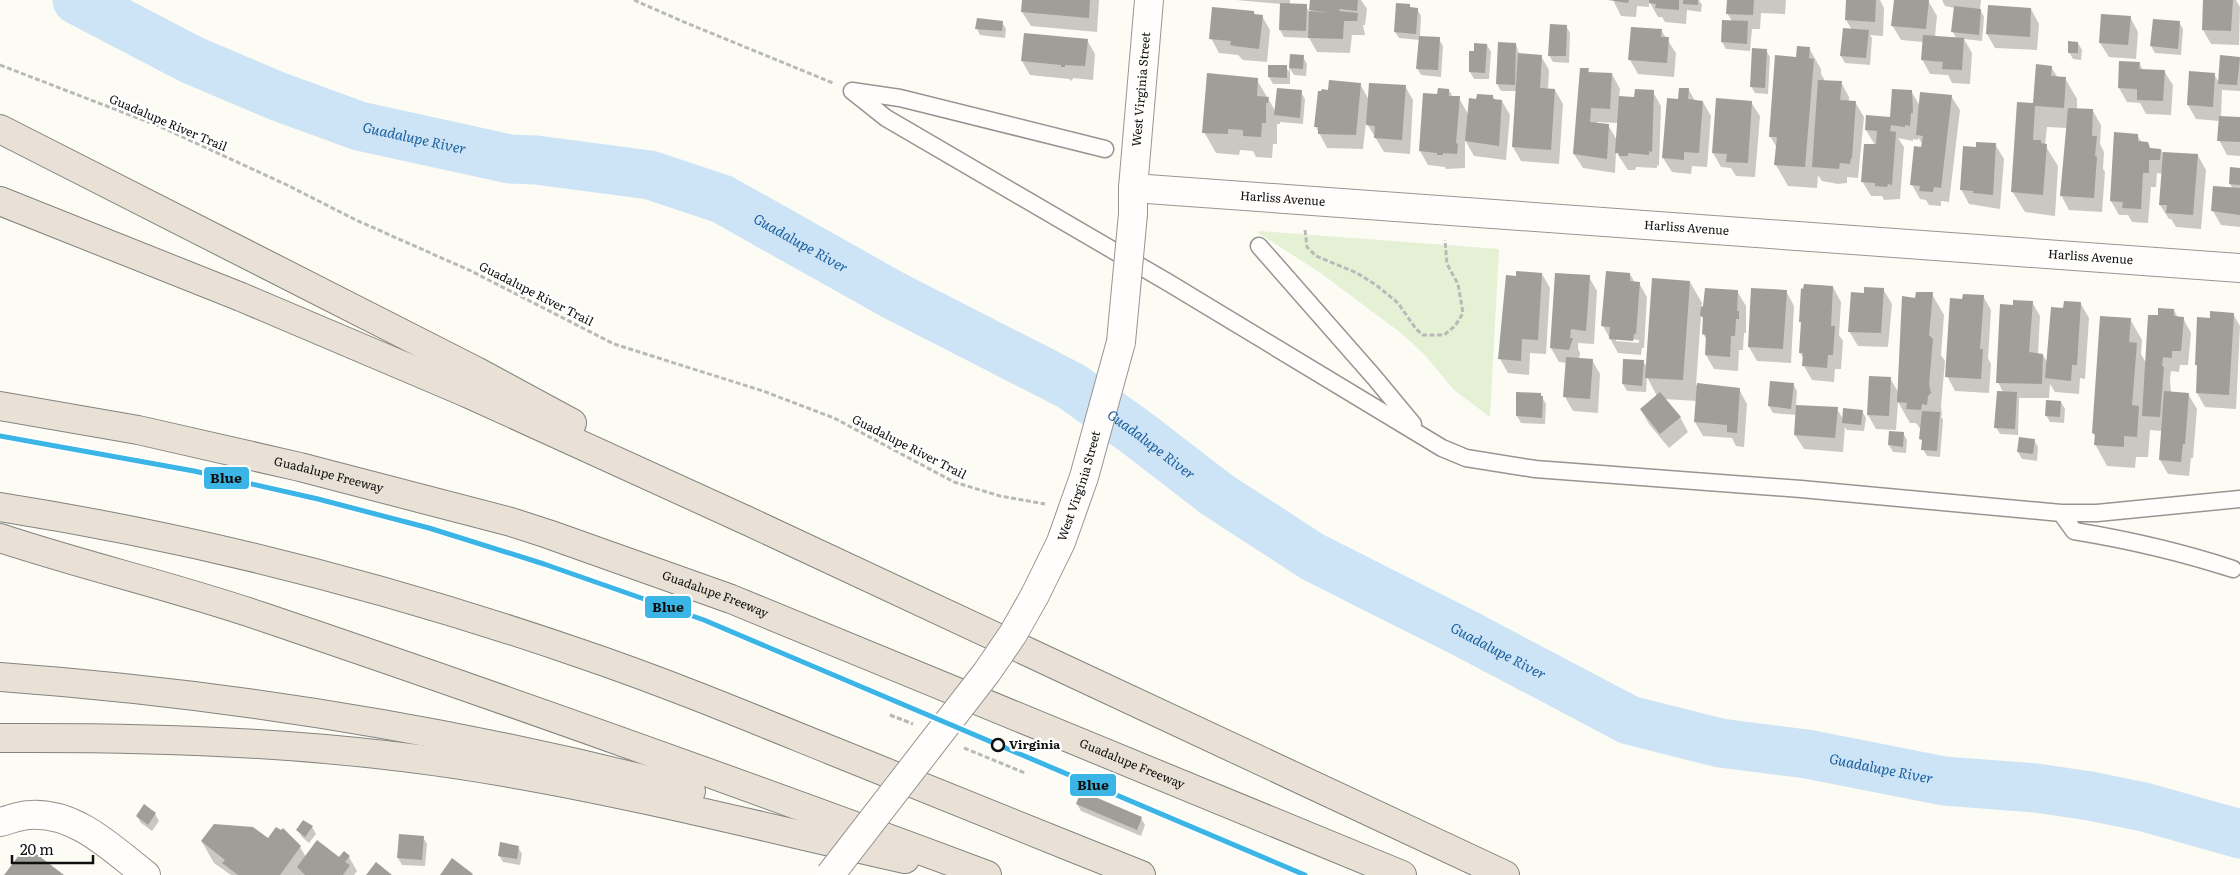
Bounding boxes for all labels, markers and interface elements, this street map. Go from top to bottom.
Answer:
street label: West Virginia Street [1127,31,1154,147]
street label: Guadalupe River Trail [107,89,230,155]
water label: Guadalupe River [361,116,469,158]
street label: Harliss Avenue [1239,186,1326,210]
water label: Guadalupe River [750,208,852,277]
street label: Harliss Avenue [1643,215,1730,239]
street label: Harliss Avenue [2047,244,2134,268]
street label: Guadalupe River Trail [476,256,597,330]
water label: Guadalupe River [1104,404,1200,484]
street label: Guadalupe River Trail [849,409,970,483]
street label: West Virginia Street [1052,428,1104,543]
street label: Guadalupe Freeway [272,451,386,496]
line badge: Blue [203,466,250,490]
text: Blue [210,467,242,487]
street label: Guadalupe Freeway [660,565,772,622]
line badge: Blue [644,595,692,619]
text: Blue [652,596,684,616]
water label: Guadalupe River [1447,617,1550,684]
street label: Guadalupe Freeway [1077,733,1188,793]
place label: Virginia [1009,735,1060,753]
marker: Virginia [991,738,1005,752]
water label: Guadalupe River [1828,748,1935,788]
line badge: Blue [1069,773,1117,797]
text: Blue [1077,774,1109,794]
scale bar [12,832,94,864]
text: 20 m [20,837,54,860]

